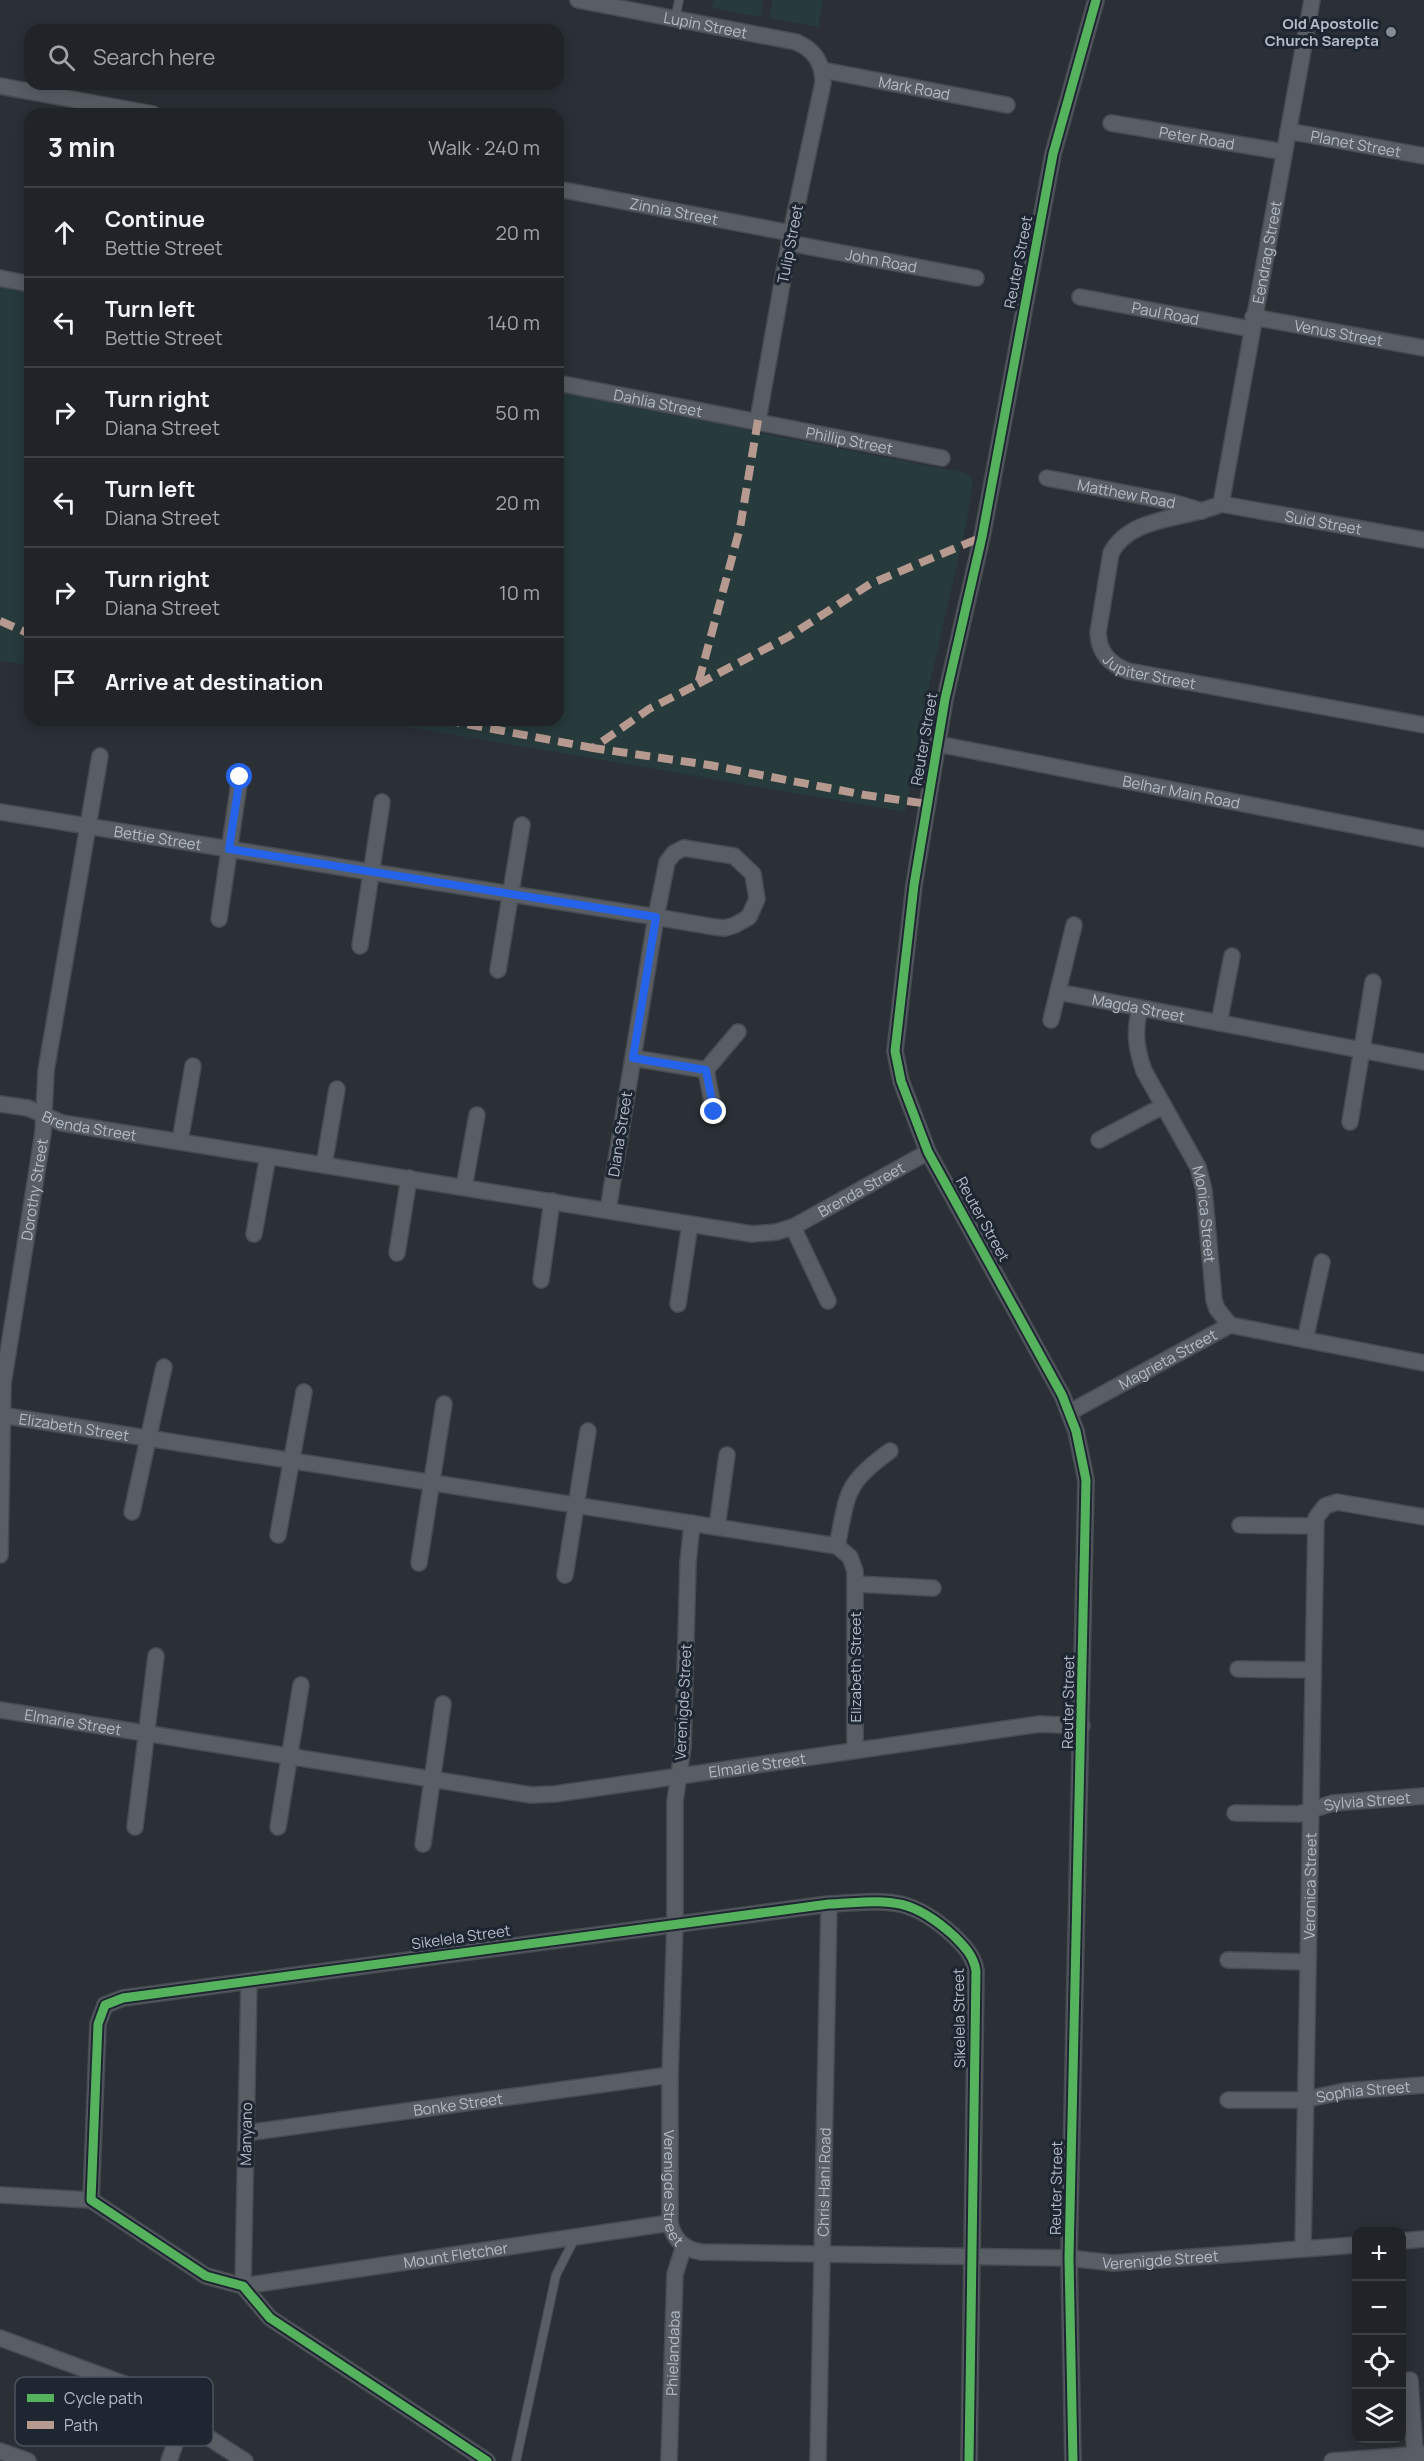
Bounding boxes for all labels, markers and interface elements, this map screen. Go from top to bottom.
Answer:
street label: Lupin Street [662,6,749,43]
place label: Old Apostolic Church Sarepta [1265,13,1379,51]
search box [24,24,564,90]
marker: Old Apostolic Church Sarepta [1384,25,1398,39]
icon: search [45,41,78,74]
text: Search here [93,42,215,72]
street label: Mark Road [877,70,952,105]
street label: Peter Road [1157,121,1236,154]
street label: Planet Street [1309,125,1403,162]
text: 3 min [48,129,115,165]
text: Walk · 240 m [428,134,540,161]
street label: Zinnia Street [628,192,720,230]
street label: Eendrag Street [1247,199,1286,305]
street label: Tulip Street [772,203,808,285]
text: Continue [105,204,205,234]
street label: Reuter Street [999,214,1037,310]
icon: ahead [48,216,81,249]
text: 20 m [495,219,540,246]
text: Bettie Street [105,234,223,261]
street label: John Road [844,243,919,277]
text: Turn left [105,294,195,324]
street label: Paul Road [1130,296,1201,330]
icon: left [48,306,81,339]
text: 140 m [487,309,540,336]
street label: Venus Street [1293,314,1385,351]
text: Bettie Street [105,324,223,351]
text: Turn right [105,384,210,414]
street label: Dahlia Street [612,384,704,421]
icon: right [48,396,81,429]
text: 50 m [495,399,540,426]
text: Diana Street [105,414,220,441]
street label: Phillip Street [804,421,895,459]
text: Turn left [105,474,195,504]
street label: Matthew Road [1076,474,1177,513]
icon: left [48,486,81,519]
text: 20 m [495,489,540,516]
text: Diana Street [105,504,220,531]
street label: Suid Street [1283,505,1363,539]
text: Turn right [105,564,210,594]
icon: right [48,576,81,609]
text: 10 m [499,579,540,606]
text: Diana Street [105,594,220,621]
street label: Jupiter Street [1099,649,1198,694]
icon: arrive [48,666,81,699]
text: Arrive at destination [105,667,323,697]
street label: Reuter Street [905,691,943,787]
route start [226,763,252,789]
street label: Belhar Main Road [1121,770,1242,813]
street label: Bettie Street [113,820,203,855]
street label: Magda Street [1090,988,1187,1027]
street label: Diana Street [603,1090,637,1178]
route end [700,1098,726,1124]
street label: Brenda Street [39,1105,138,1145]
street label: Dorothy Street [16,1137,52,1242]
street label: Brenda Street [814,1157,908,1222]
street label: Monica Street [1188,1163,1221,1263]
street label: Reuter Street [951,1173,1015,1265]
street label: Magrieta Street [1115,1324,1220,1394]
street label: Elizabeth Street [18,1408,131,1446]
street label: Elizabeth Street [845,1612,866,1723]
street label: Verenigde Street [669,1643,697,1761]
street label: Reuter Street [1057,1655,1079,1749]
street label: Elmarie Street [23,1704,123,1740]
street label: Elmarie Street [707,1747,807,1782]
street label: Sylvia Street [1321,1787,1411,1816]
street label: Veronica Street [1298,1832,1321,1940]
street label: Sikelela Street [410,1920,512,1954]
street label: Sikelela Street [948,1968,970,2068]
street label: Sophia Street [1314,2076,1411,2107]
street label: Bonke Street [412,2087,504,2121]
street label: Manyano [235,2102,257,2166]
street label: Chris Hani Road [812,2127,835,2237]
street label: Verenigde Street [660,2130,689,2251]
street label: Reuter Street [1045,2141,1067,2235]
map controls [1352,2227,1406,2443]
button: + [1352,2227,1406,2281]
street label: Mount Fletcher [402,2236,510,2273]
street label: Verenigde Street [1101,2245,1219,2274]
button: − [1352,2281,1406,2335]
street label: Phielandaba [661,2310,684,2396]
button: locate [1352,2335,1406,2389]
legend [15,2377,213,2446]
text: Cycle path [64,2387,143,2409]
button: layers [1352,2389,1406,2443]
text: Path [64,2414,98,2436]

